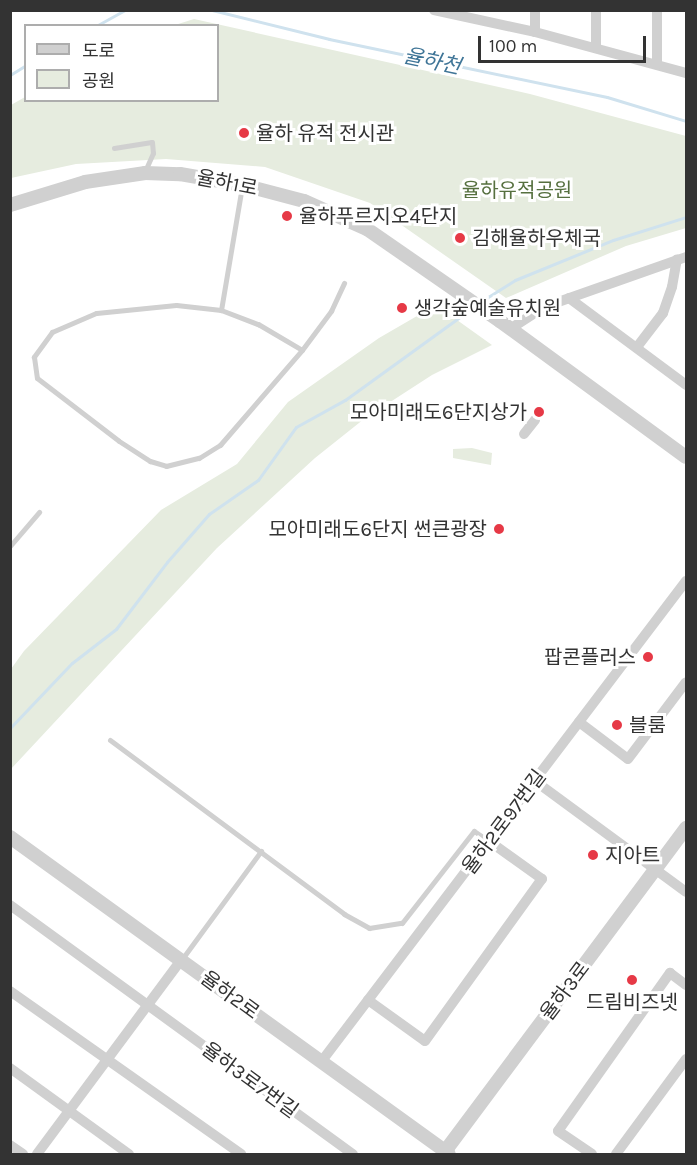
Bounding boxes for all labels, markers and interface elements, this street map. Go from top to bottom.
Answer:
legend [24,24,219,102]
scale bar [481,24,649,62]
text: 100 m [489,35,537,57]
text: 도로 [82,40,115,62]
water label: 율하천 [401,43,463,79]
text: 공원 [82,70,115,92]
place label: 율하 유적 전시관 [256,121,394,145]
marker: 율하 유적 전시관 [237,126,251,140]
street label: 율하1로 [194,165,260,201]
park label: 율하유적공원 [462,178,572,202]
place label: 율하푸르지오4단지 [299,204,457,228]
marker: 율하푸르지오4단지 [280,209,294,223]
place label: 김해율하우체국 [472,226,601,250]
marker: 김해율하우체국 [453,231,467,245]
place label: 생각숲예술유치원 [414,296,561,320]
marker: 생각숲예술유치원 [395,301,409,315]
place label: 모아미래도6단지상가 [350,400,527,424]
marker: 모아미래도6단지상가 [532,405,546,419]
place label: 모아미래도6단지 썬큰광장 [268,517,487,541]
marker: 모아미래도6단지 썬큰광장 [492,522,506,536]
place label: 팝콘플러스 [544,645,636,669]
marker: 팝콘플러스 [641,650,655,664]
place label: 블룸 [629,713,666,737]
marker: 블룸 [610,718,624,732]
street label: 율하2로97번길 [457,765,551,879]
place label: 지아트 [605,843,660,867]
marker: 지아트 [586,848,600,862]
street label: 율하3로 [535,957,595,1025]
street label: 율하2로 [196,966,264,1024]
marker: 드림비즈넷 [625,973,639,987]
place label: 드림비즈넷 [586,990,678,1014]
street label: 율하3로7번길 [197,1037,303,1123]

